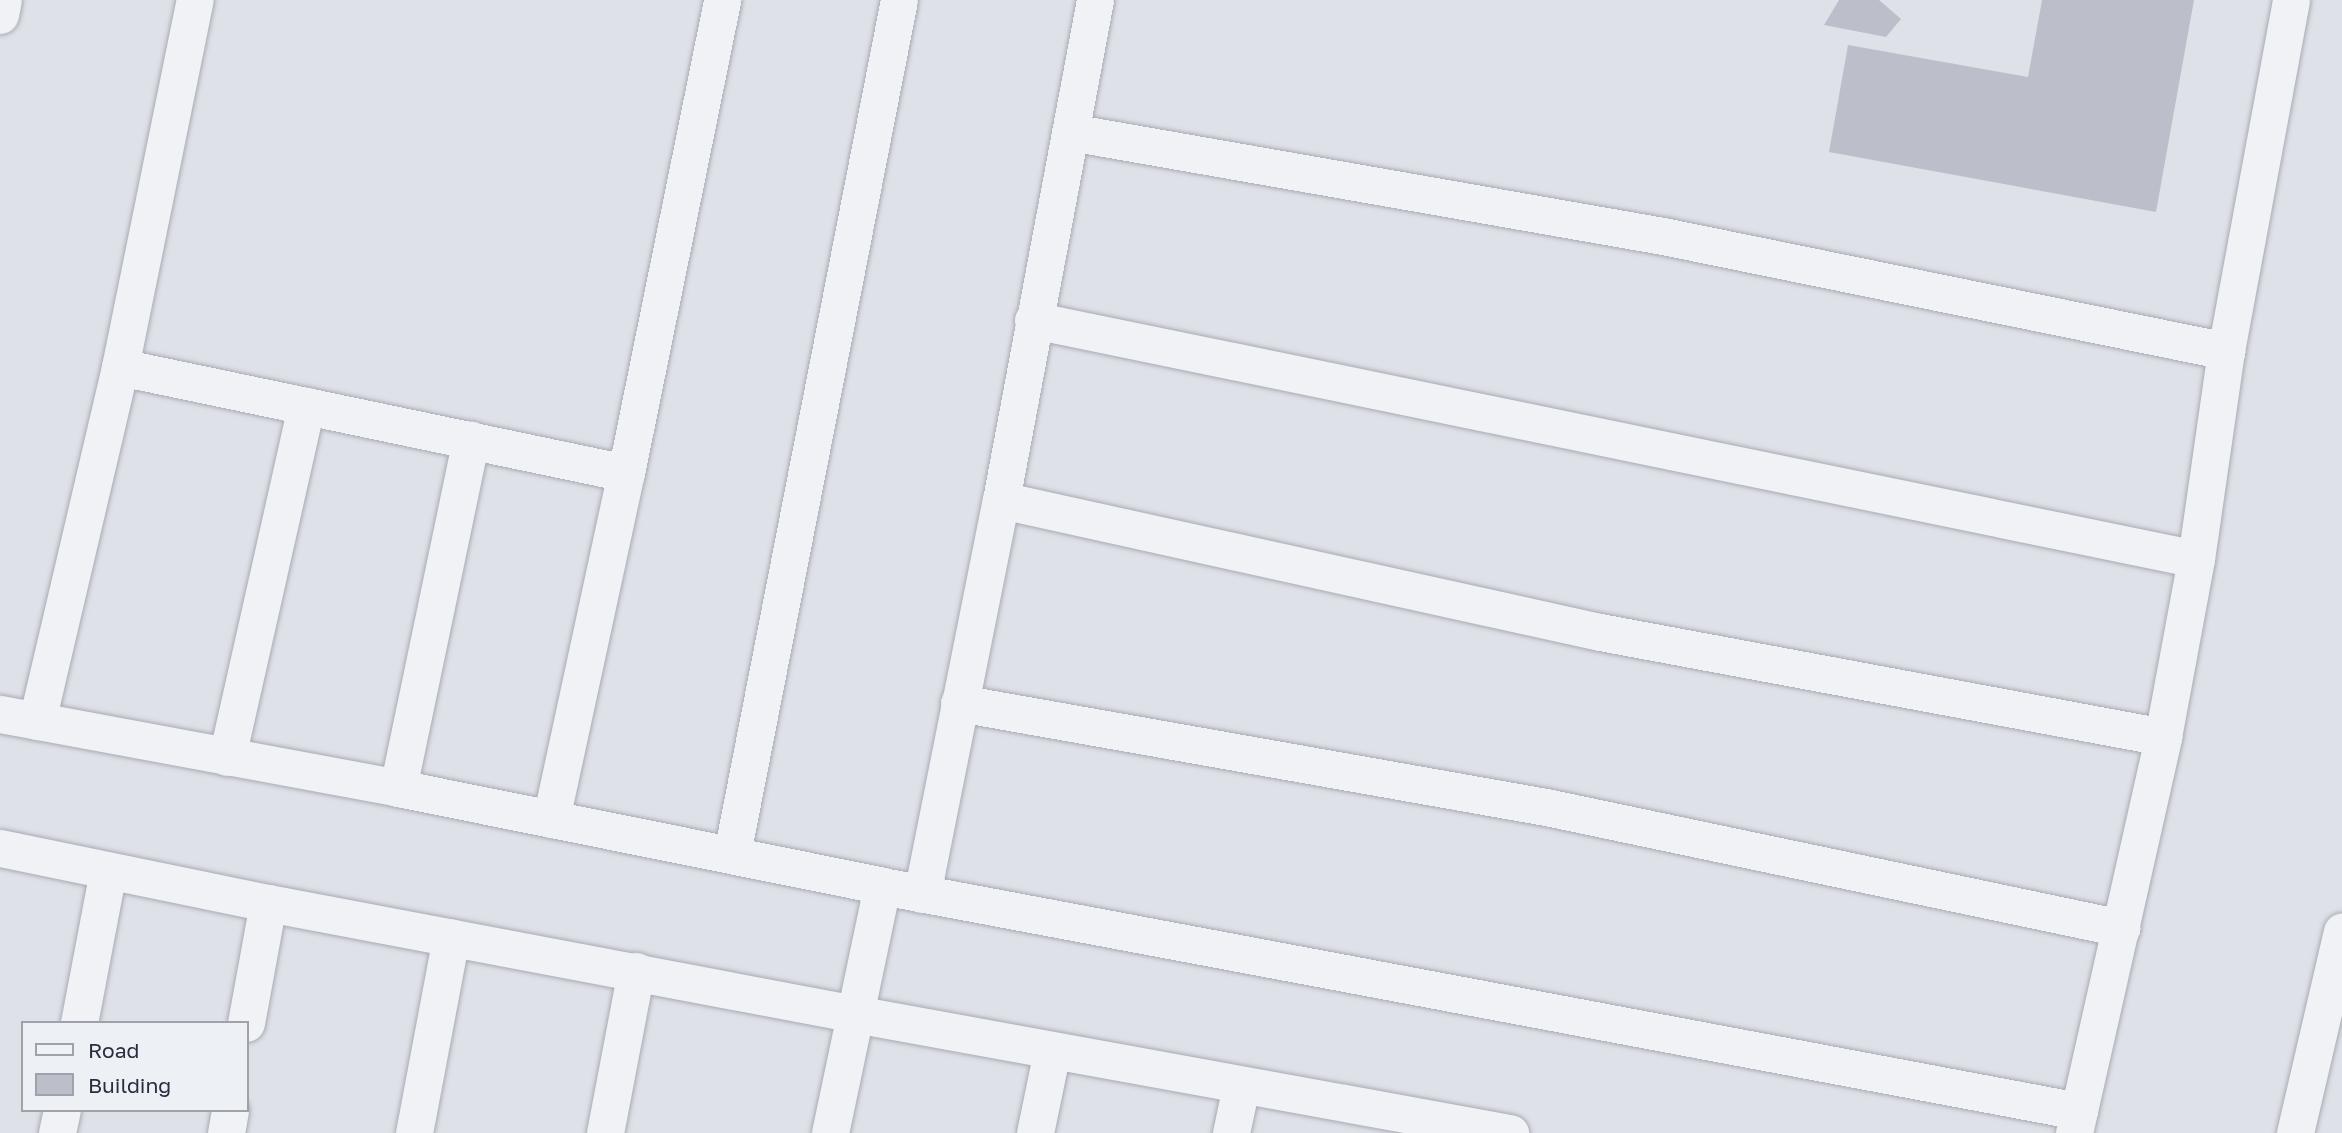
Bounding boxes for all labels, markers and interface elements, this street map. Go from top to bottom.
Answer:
legend [21,1021,248,1112]
text: Road [88,1037,139,1063]
text: Building [88,1072,171,1098]

